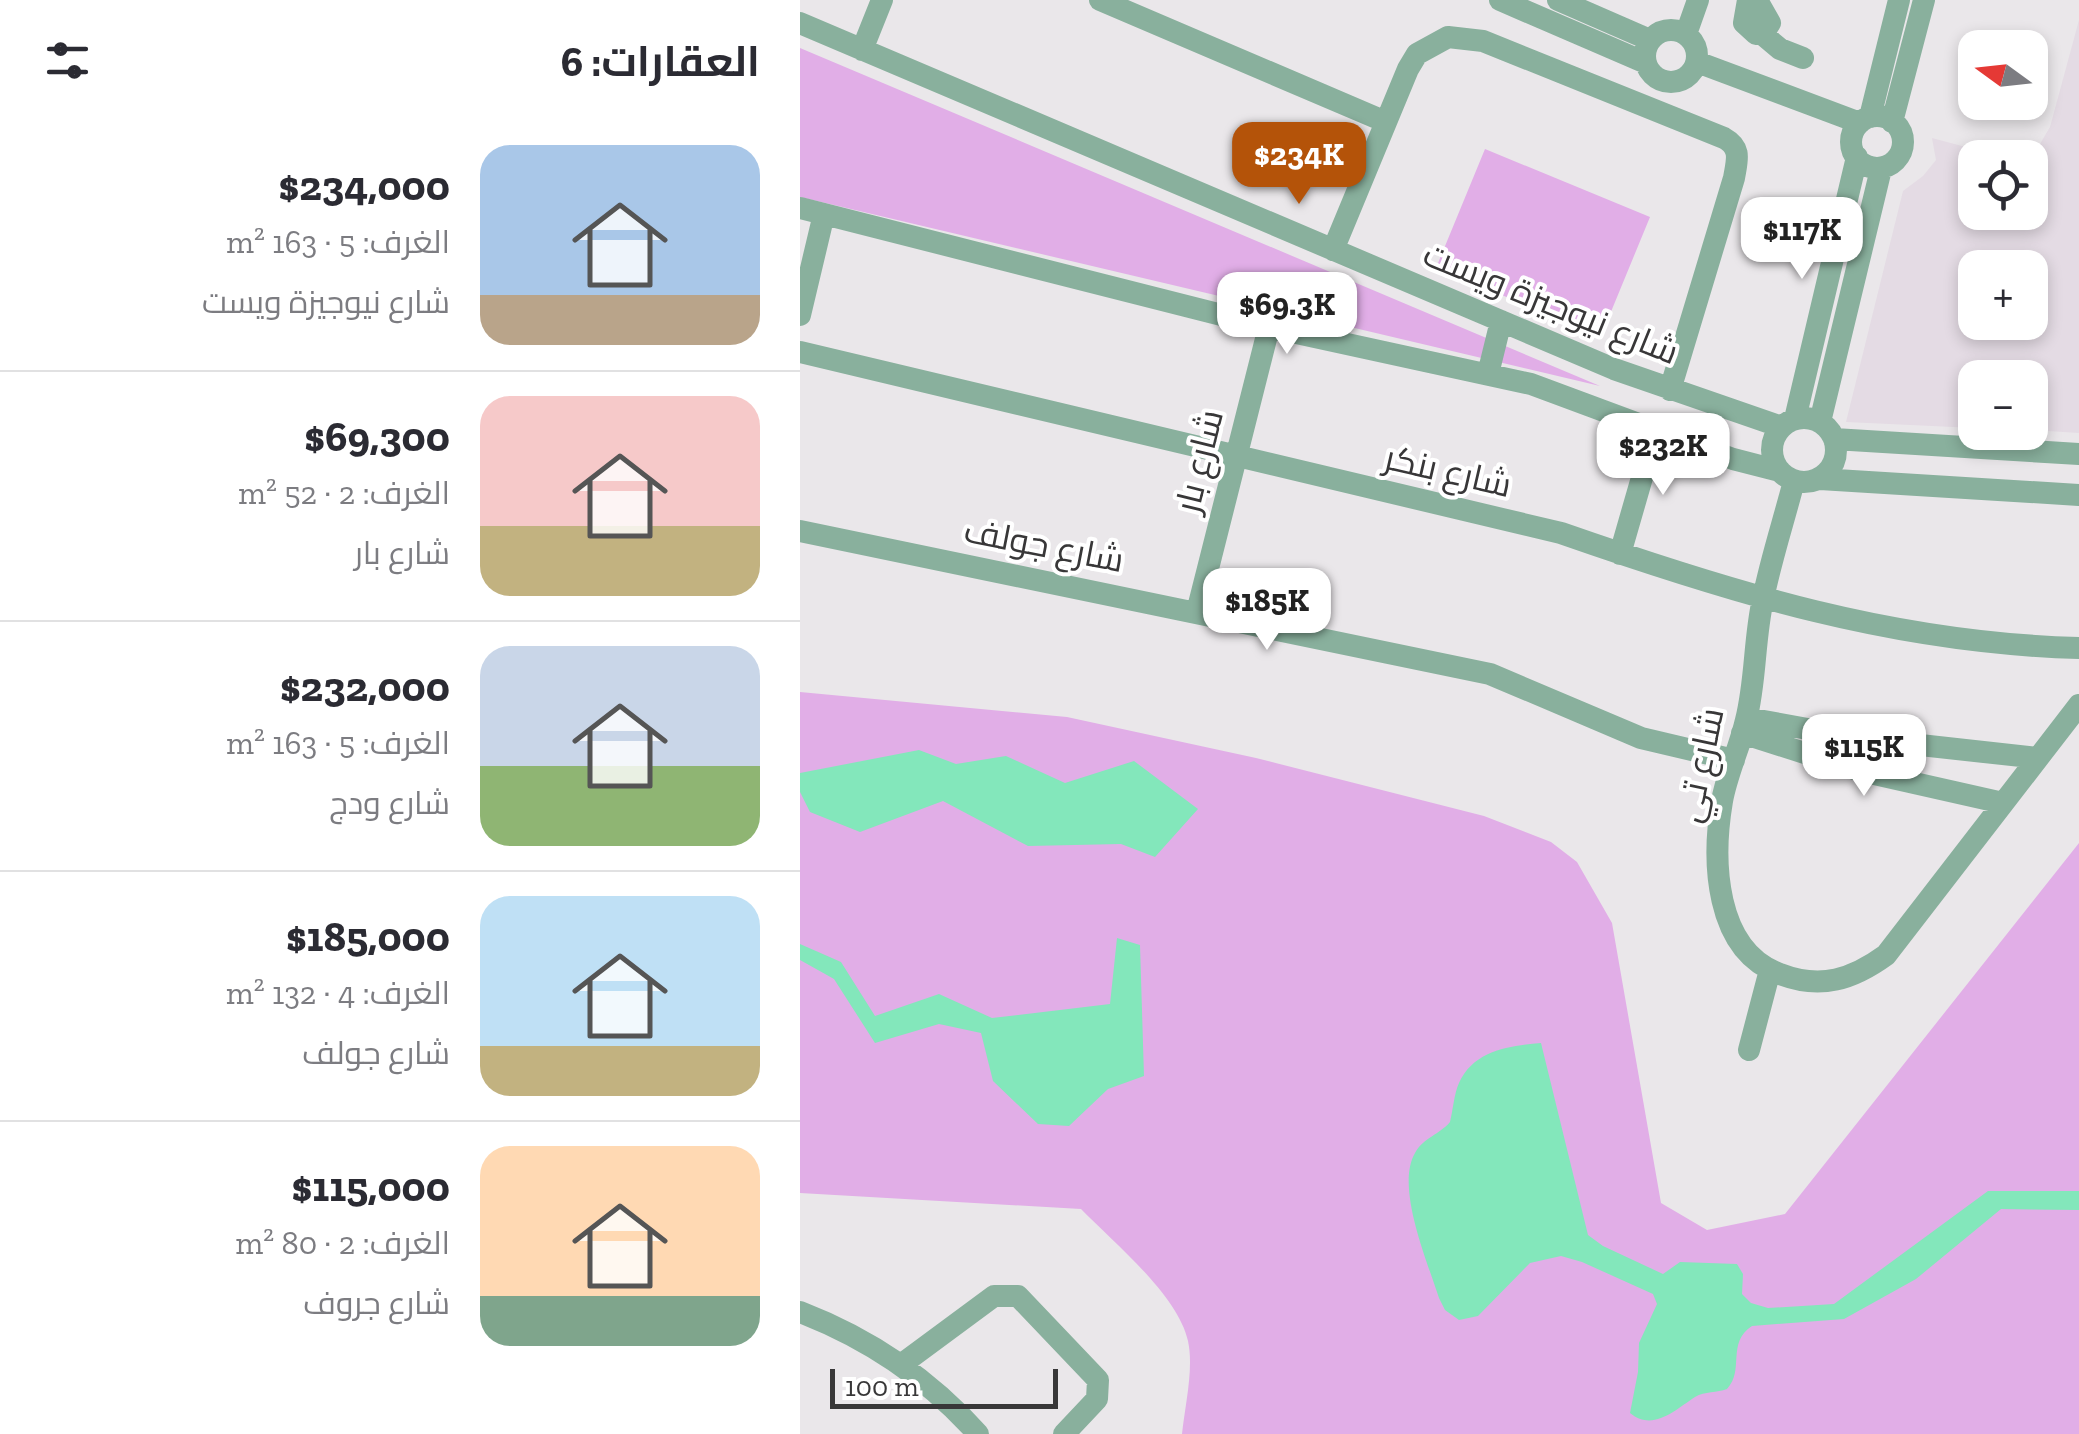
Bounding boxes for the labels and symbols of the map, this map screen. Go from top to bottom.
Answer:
north arrow [1958,30,2048,120]
pin: $234K [1229,122,1369,207]
pin: $117K [1732,197,1872,282]
street label: شارع نيوجيزة ويست [1417,233,1685,375]
pin: $69.3K [1206,272,1368,357]
street label: شارع بار [1165,405,1234,519]
pin: $232K [1593,413,1733,498]
street label: شارع بنكر [1378,436,1516,508]
street label: شارع جولف [960,509,1127,583]
pin: $185K [1197,568,1337,653]
street label: شارع تي [1667,704,1738,827]
pin: $115K [1794,714,1934,799]
scale bar [830,1364,1058,1408]

